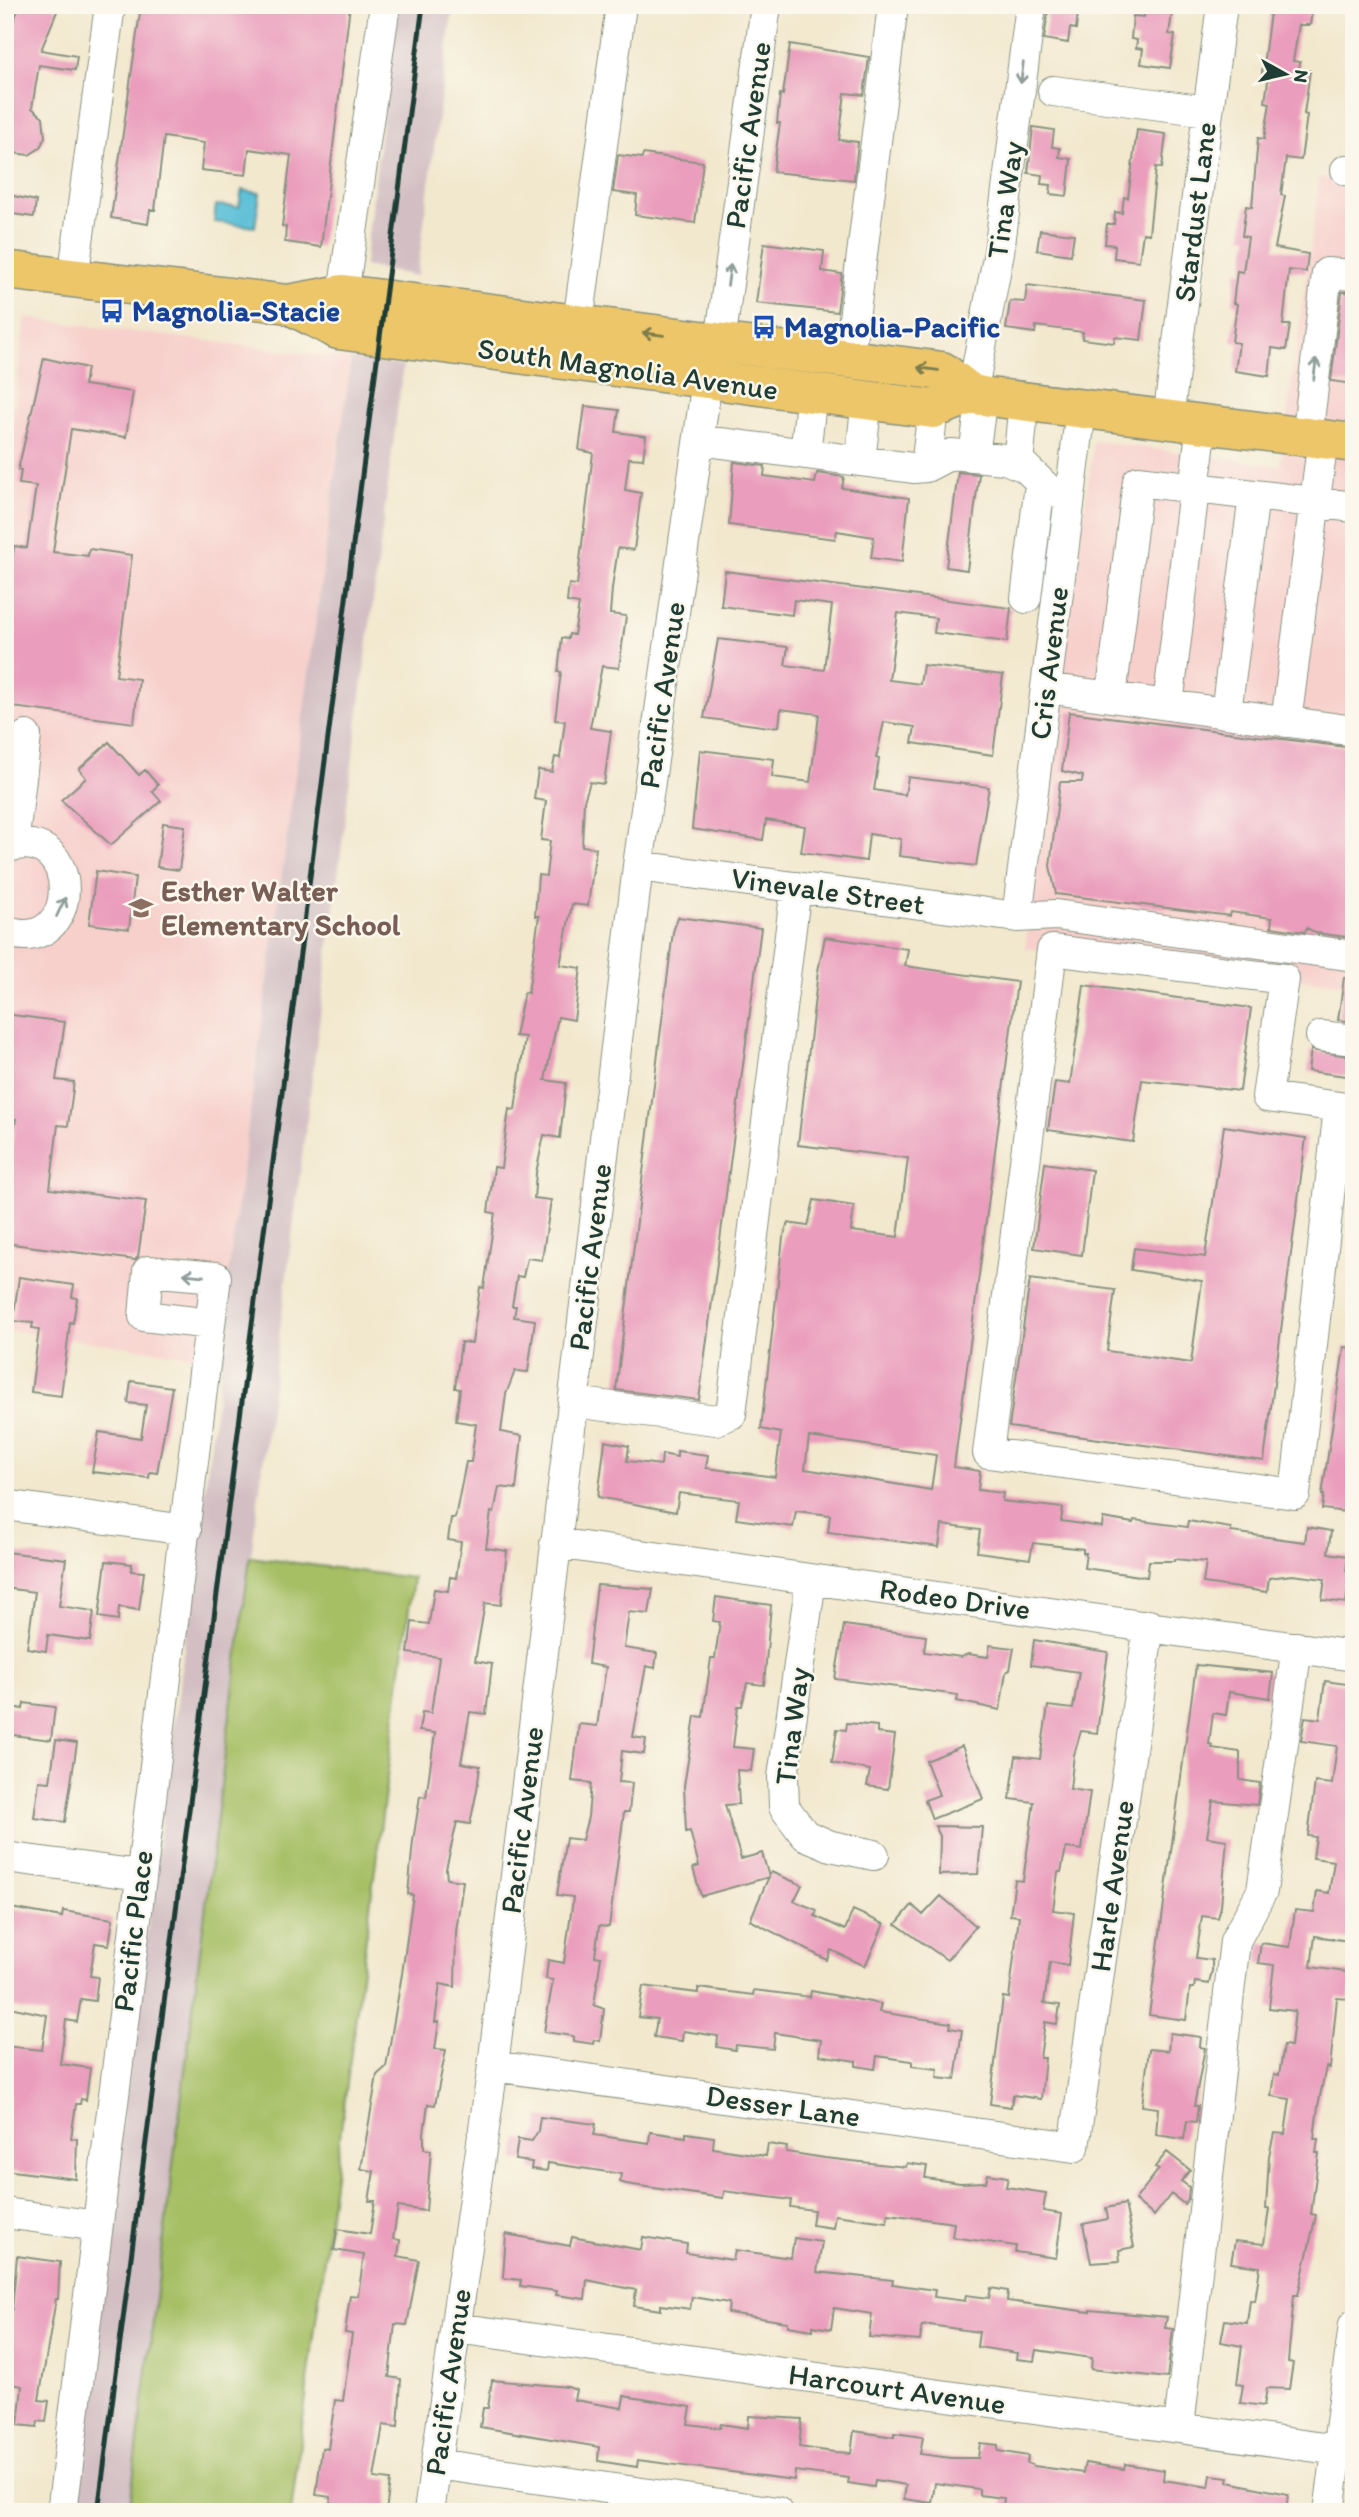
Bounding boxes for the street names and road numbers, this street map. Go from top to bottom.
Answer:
street label: Pacific Avenue [716,39,779,231]
street label: Stardust Lane [1165,120,1224,304]
street label: Tina Way [978,139,1031,261]
street label: South Magnolia Avenue [475,329,781,408]
street label: Cris Avenue [1021,584,1076,742]
street label: Pacific Avenue [630,599,693,791]
street label: Vinevale Street [729,859,927,922]
street label: Pacific Avenue [560,1161,619,1353]
street label: Rodeo Drive [877,1570,1033,1627]
street label: Tina Way [766,1665,817,1787]
street label: Pacific Avenue [492,1724,551,1916]
street label: Harle Avenue [1081,1798,1142,1974]
street label: Pacific Place [104,1848,161,2014]
street label: Desser Lane [703,2076,863,2135]
street label: Pacific Avenue [416,2286,479,2478]
street label: Harcourt Avenue [786,2355,1008,2422]

